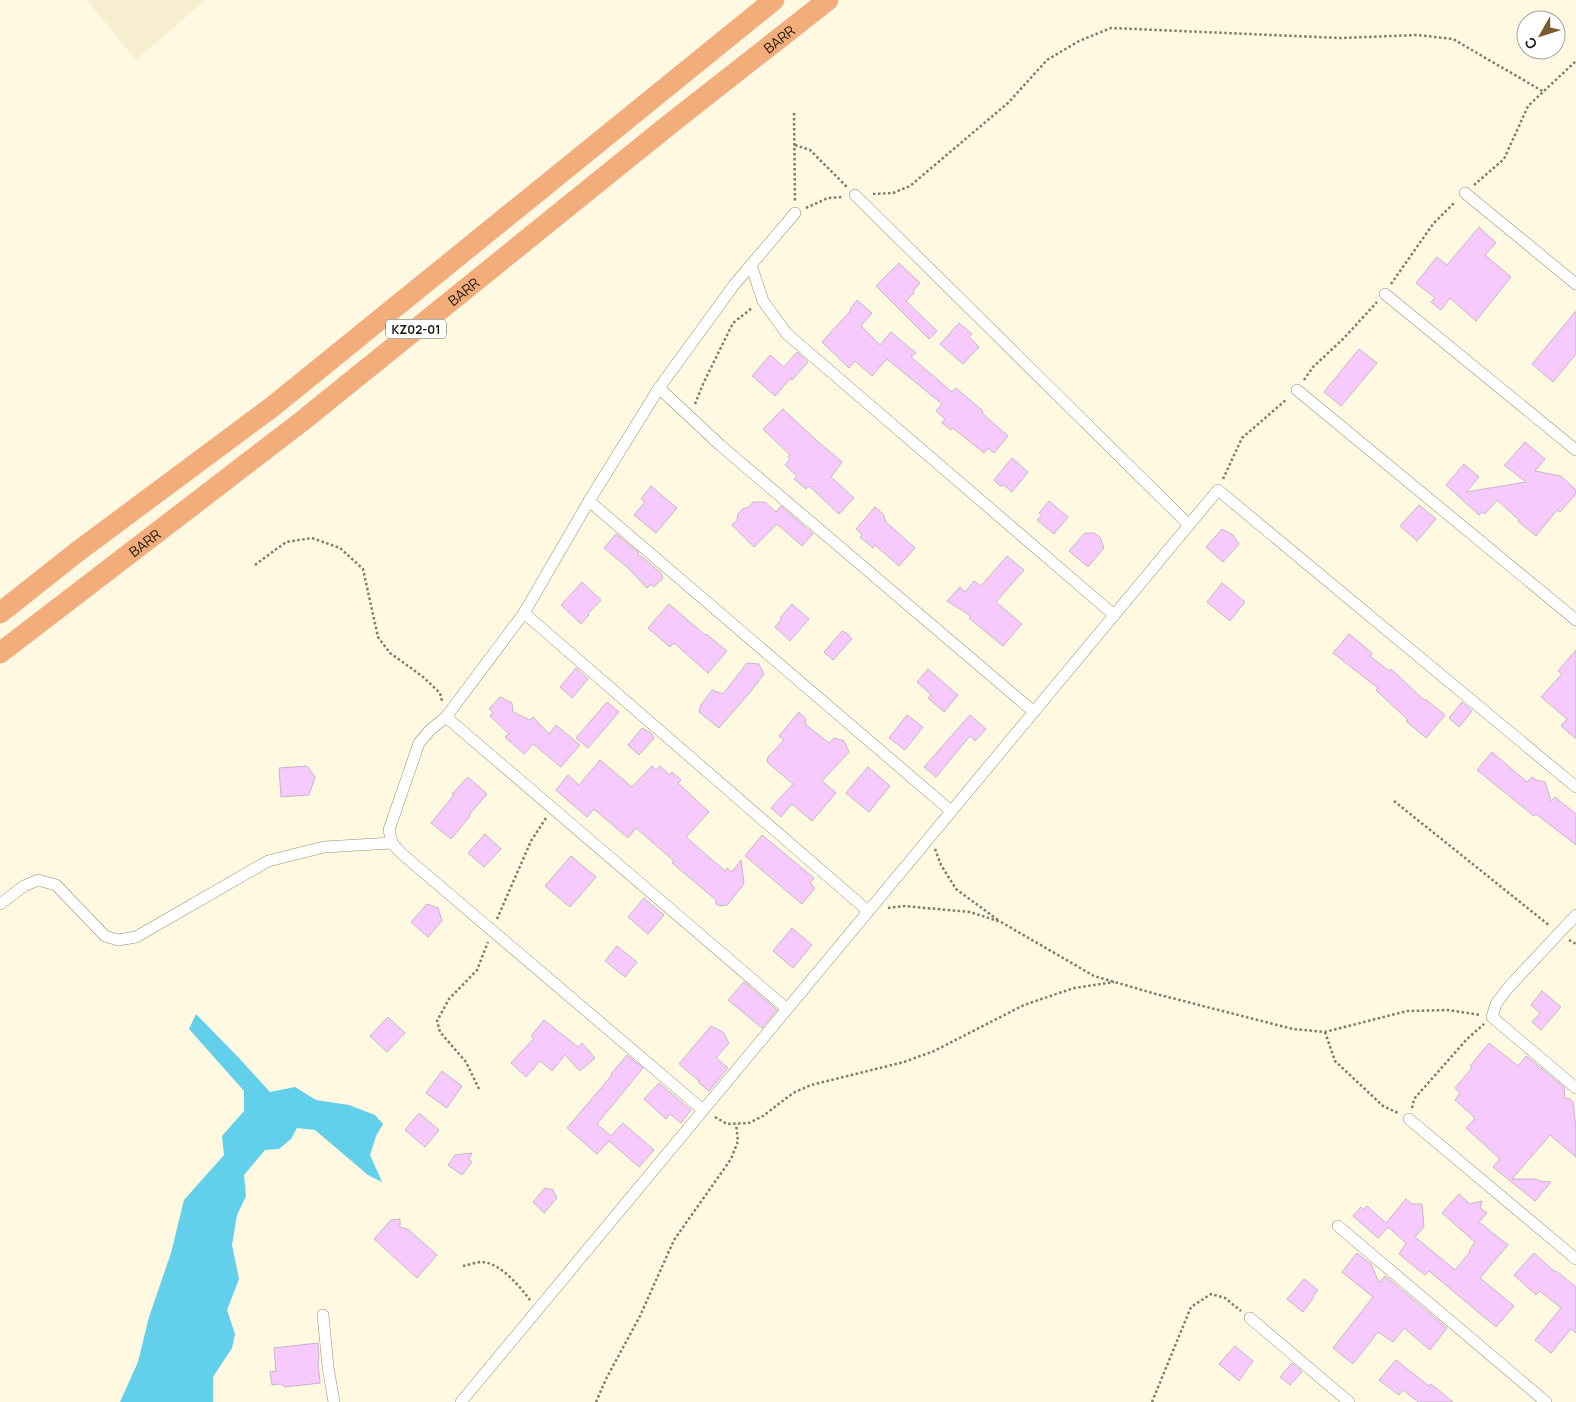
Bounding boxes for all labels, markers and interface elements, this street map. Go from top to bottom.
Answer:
north arrow [1516,10,1566,60]
street label: BARR [759,20,799,57]
text: С [1520,33,1541,53]
street label: BARR [444,272,483,309]
road number: KZ02-01 [386,320,446,338]
street label: BARR [125,524,164,560]

